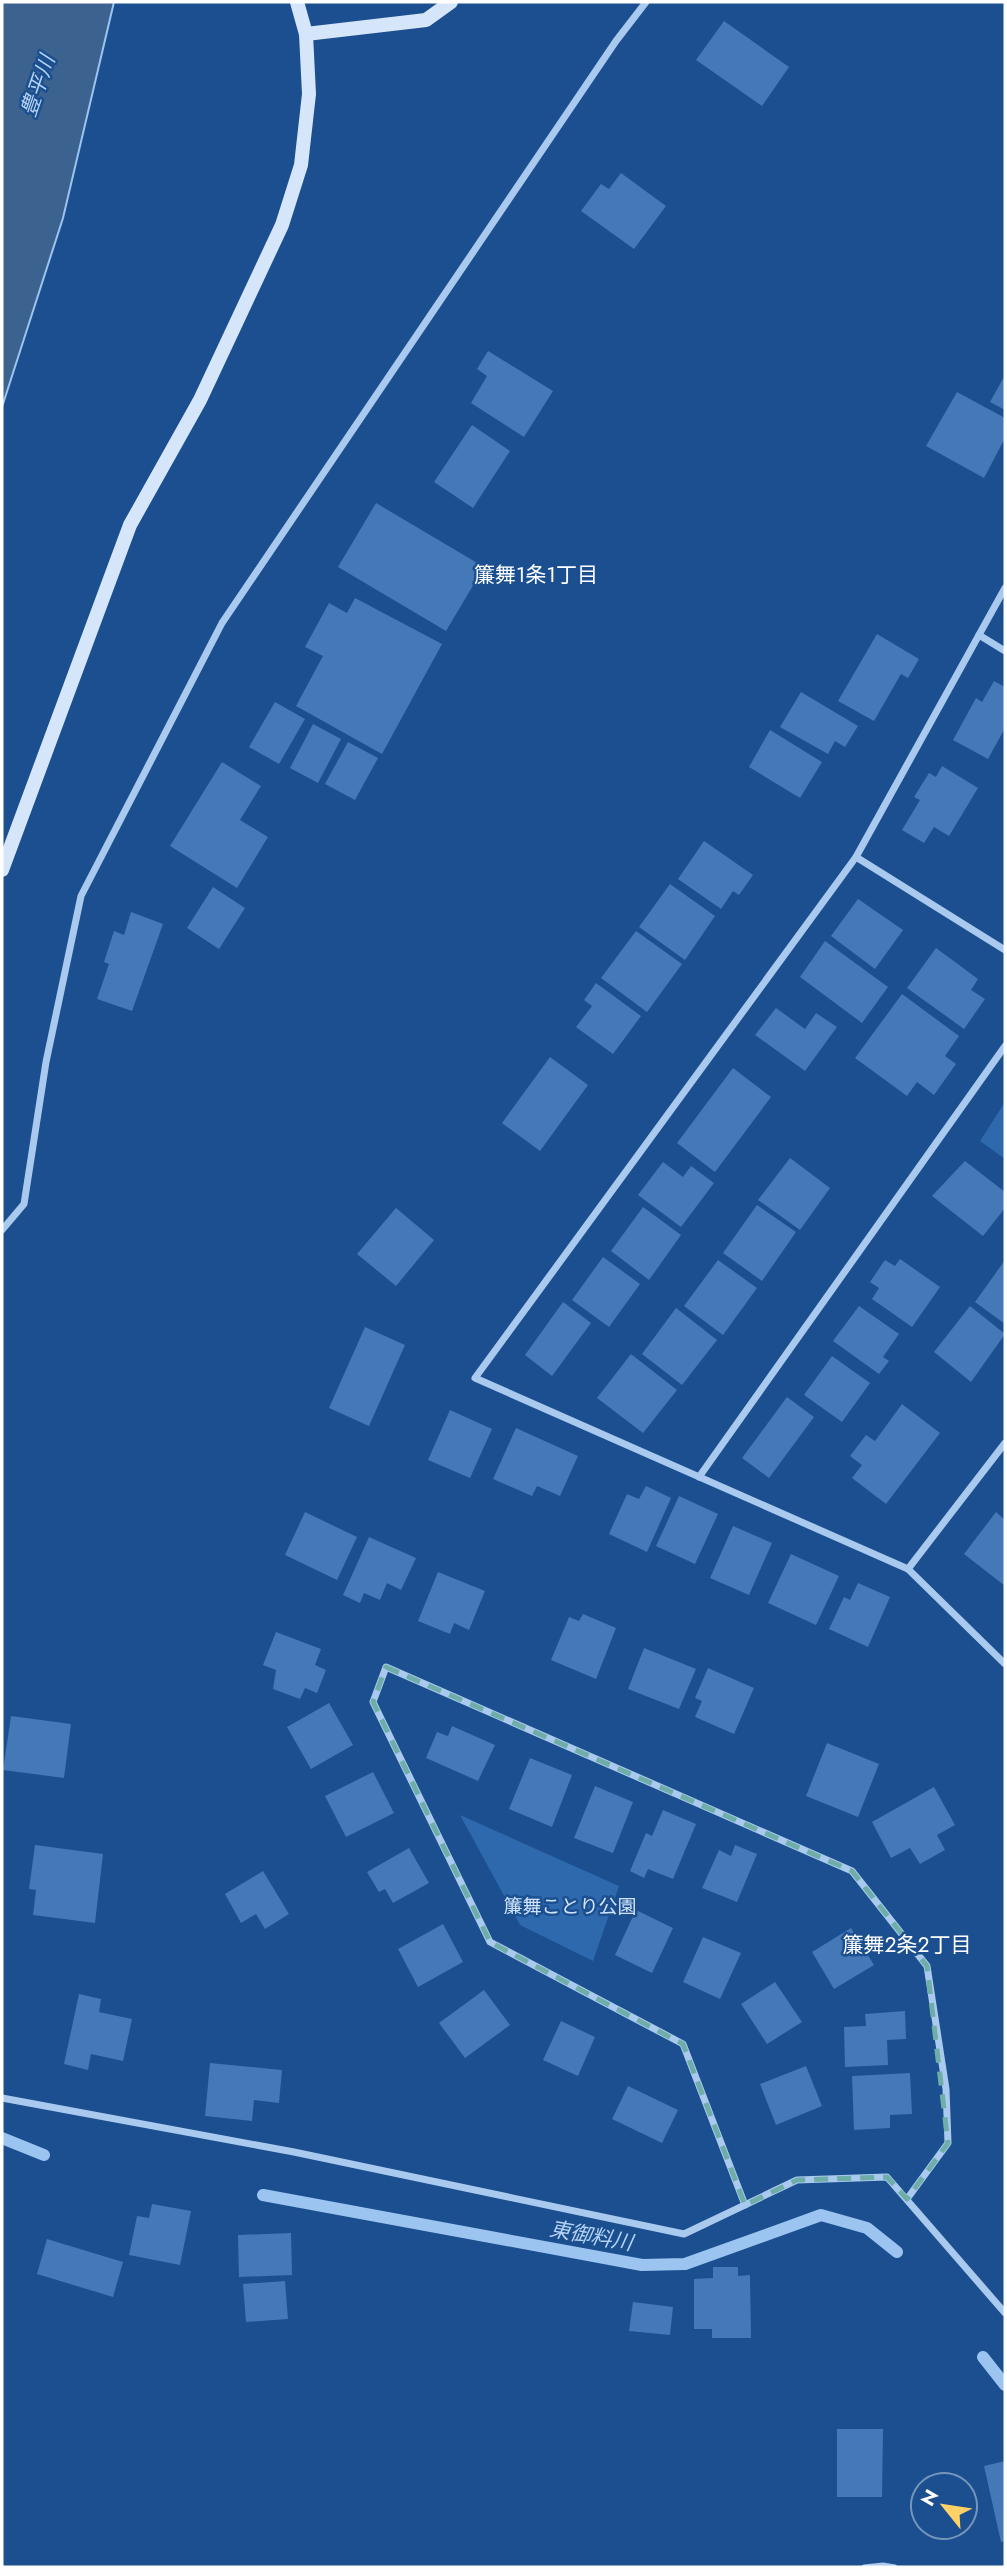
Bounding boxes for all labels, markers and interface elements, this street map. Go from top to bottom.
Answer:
water label: 豊平川 [14,49,63,121]
district label: 簾舞1条1丁目 [474,560,598,590]
park label: 簾舞ことり公園 [503,1893,637,1920]
district label: 簾舞2条2丁目 [843,1930,971,1960]
water label: 東御料川 [547,2214,637,2258]
north arrow [909,2471,979,2541]
text: N [914,2484,945,2511]

